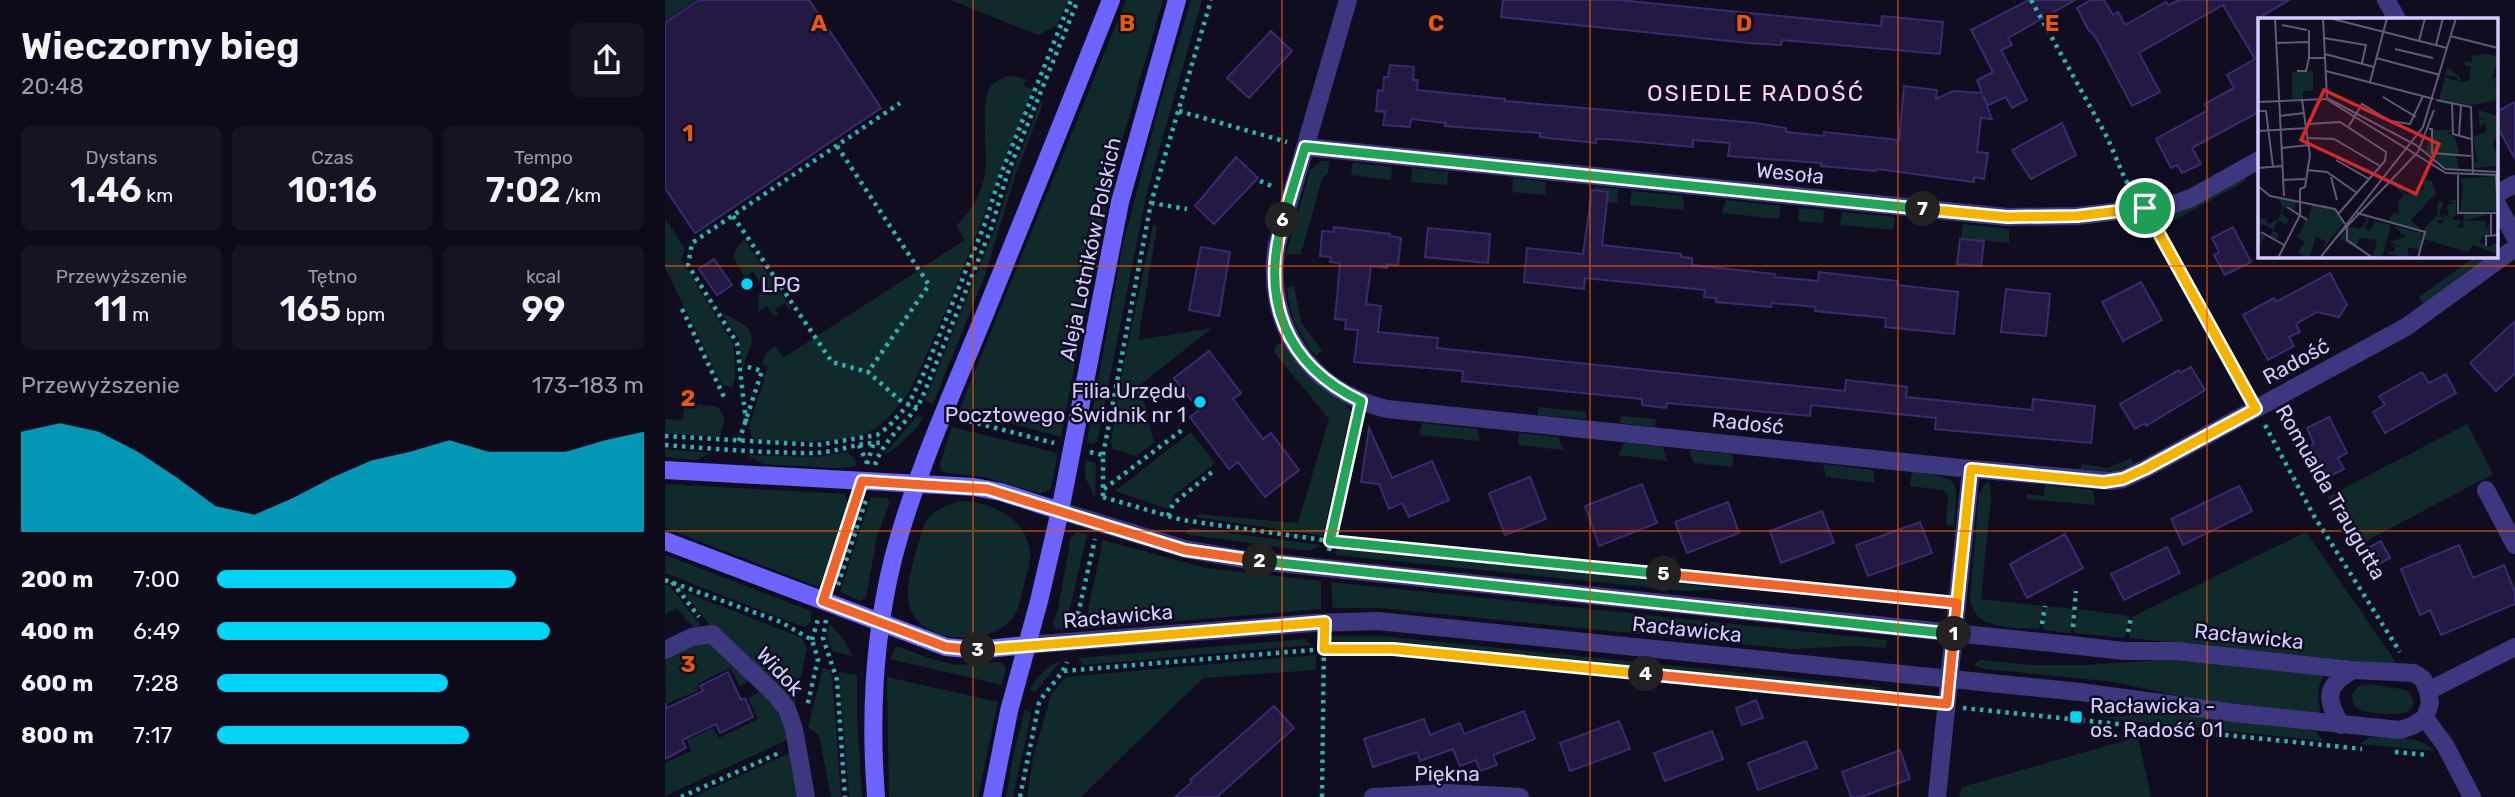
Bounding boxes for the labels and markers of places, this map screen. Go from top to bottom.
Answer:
pin [2115,178,2175,238]
pin: 7 [1905,192,1941,227]
pin: 6 [1265,202,1301,238]
place label: LPG [761,272,801,297]
marker: LPG [739,276,755,292]
place label: Filia Urzędu Pocztowego Świdnik nr 1 [945,378,1186,427]
marker: Filia Urzędu Pocztowego Świdnik nr 1 [1192,394,1208,410]
pin: 2 [1243,544,1277,578]
pin: 5 [1647,556,1681,592]
pin: 1 [1937,616,1971,652]
pin: 3 [961,632,995,668]
pin: 4 [1629,656,1663,692]
place label: Racławicka - os. Radość 01 [2090,693,2223,742]
marker: Racławicka - os. Radość 01 [2068,709,2084,725]

